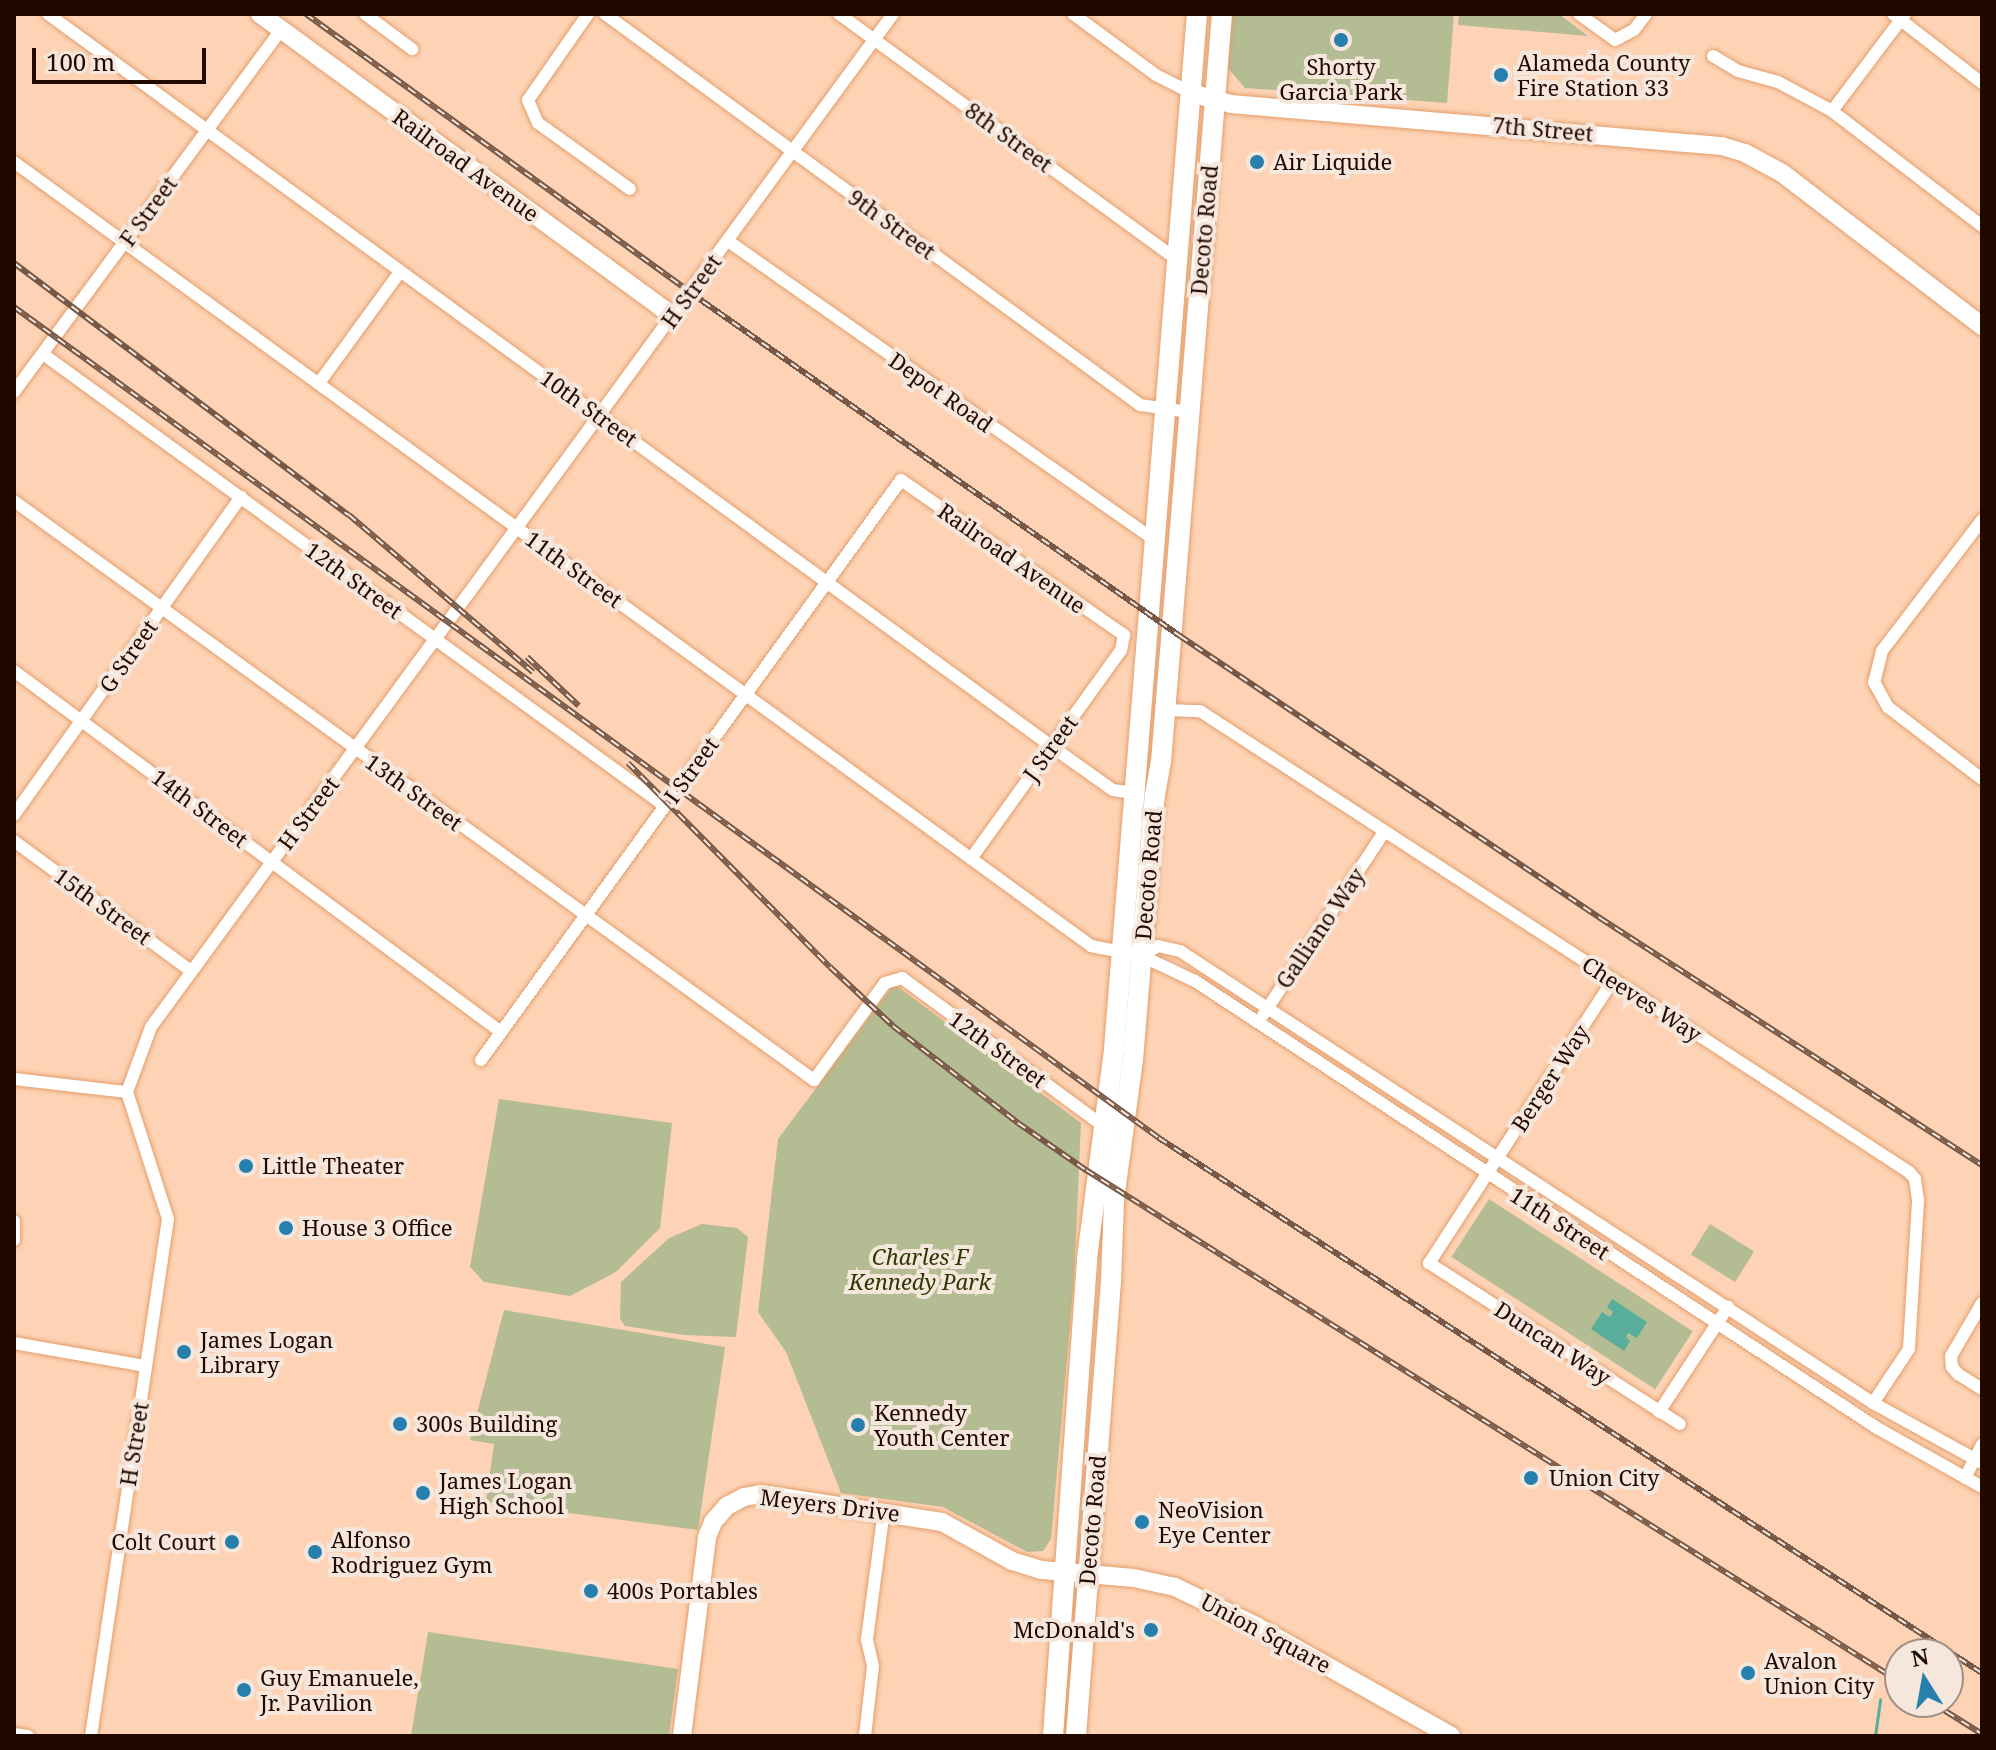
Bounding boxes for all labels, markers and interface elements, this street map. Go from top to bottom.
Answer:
marker: Shorty Garcia Park [1332,31,1350,49]
scale bar [36,32,210,82]
text: 100 m [46,45,115,78]
place label: Alameda County Fire Station 33 [1517,49,1690,100]
place label: Shorty Garcia Park [1279,53,1403,104]
marker: Alameda County Fire Station 33 [1492,66,1510,84]
street label: 8th Street [960,97,1058,177]
street label: Railroad Avenue [388,103,544,227]
street label: 7th Street [1491,111,1595,147]
place label: Air Liquide [1273,149,1392,175]
marker: Air Liquide [1248,153,1266,171]
street label: Decoto Road [1185,164,1223,296]
street label: F Street [114,171,182,251]
street label: 9th Street [843,184,941,264]
street label: H Street [655,249,727,333]
street label: Depot Road [884,347,998,437]
street label: 10th Street [535,364,643,452]
street label: Railroad Avenue [933,497,1091,619]
street label: 11th Street [520,525,628,613]
street label: 12th Street [300,536,408,624]
street label: G Street [93,615,163,697]
street label: J Street [1017,710,1083,786]
street label: I Street [658,732,724,808]
street label: 13th Street [360,748,468,836]
street label: 14th Street [147,763,253,853]
street label: H Street [272,771,344,855]
street label: Decoto Road [1129,809,1167,941]
street label: 15th Street [49,862,157,950]
street label: Galliano Way [1270,863,1370,993]
street label: Cheeves Way [1577,951,1707,1047]
street label: 12th Street [944,1005,1052,1093]
street label: Berger Way [1506,1020,1594,1136]
place label: Little Theater [262,1153,404,1179]
marker: Little Theater [237,1157,255,1175]
street label: 11th Street [1505,1181,1615,1265]
place label: House 3 Office [302,1215,453,1241]
marker: House 3 Office [277,1219,295,1237]
park label: Charles F Kennedy Park [849,1243,991,1294]
street label: Duncan Way [1490,1296,1616,1390]
place label: James Logan Library [200,1326,333,1378]
marker: James Logan Library [175,1343,193,1361]
place label: Kennedy Youth Center [874,1399,1010,1450]
street label: H Street [114,1400,154,1488]
place label: 300s Building [416,1411,557,1437]
marker: 300s Building [391,1415,409,1433]
marker: Kennedy Youth Center [849,1416,867,1434]
street label: Decoto Road [1073,1454,1111,1586]
place label: Union City [1549,1465,1659,1491]
place label: James Logan High School [439,1467,572,1518]
marker: Union City [1520,1467,1542,1489]
street label: Meyers Drive [759,1483,901,1527]
marker: James Logan High School [414,1484,432,1502]
place label: NeoVision Eye Center [1158,1496,1271,1548]
marker: NeoVision Eye Center [1133,1513,1151,1531]
place label: Alfonso Rodriguez Gym [331,1526,493,1578]
place label: Colt Court [111,1529,216,1555]
marker: Colt Court [223,1533,241,1551]
marker: Alfonso Rodriguez Gym [306,1543,324,1561]
place label: 400s Portables [607,1578,758,1604]
marker: 400s Portables [582,1582,600,1600]
street label: Union Square [1196,1588,1336,1678]
place label: McDonald's [1013,1617,1135,1643]
marker: McDonald's [1142,1621,1160,1639]
north arrow [1884,1638,1964,1718]
text: N [1908,1640,1931,1673]
place label: Avalon Union City [1764,1647,1874,1698]
place label: Guy Emanuele, Jr. Pavilion [260,1664,419,1716]
marker: Avalon Union City [1739,1664,1757,1682]
marker: Guy Emanuele, Jr. Pavilion [235,1681,253,1699]

